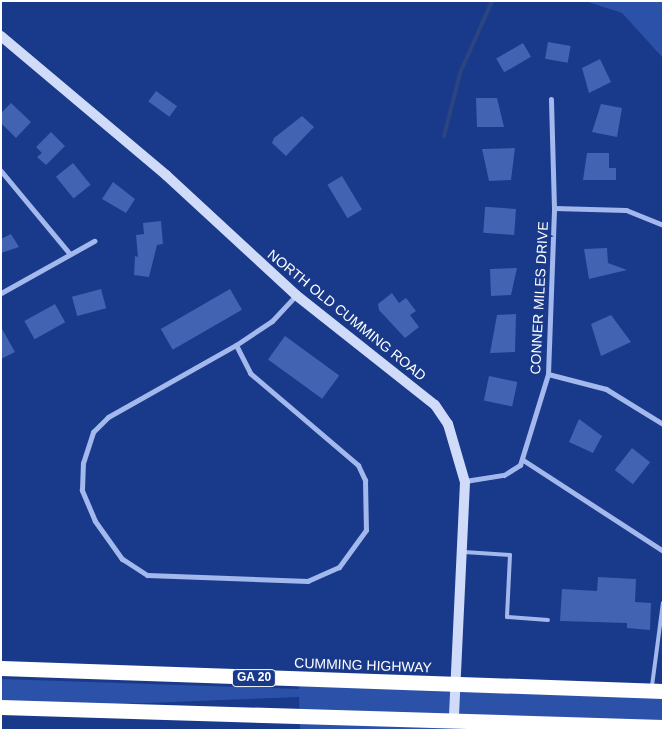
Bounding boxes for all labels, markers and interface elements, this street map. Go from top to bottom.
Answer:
street label: CONNER MILES DRIVE [527,221,551,375]
street label: NORTH OLD CUMMING ROAD [264,246,430,384]
street label: CUMMING HIGHWAY [294,654,432,676]
road number: GA 20 [232,668,276,688]

